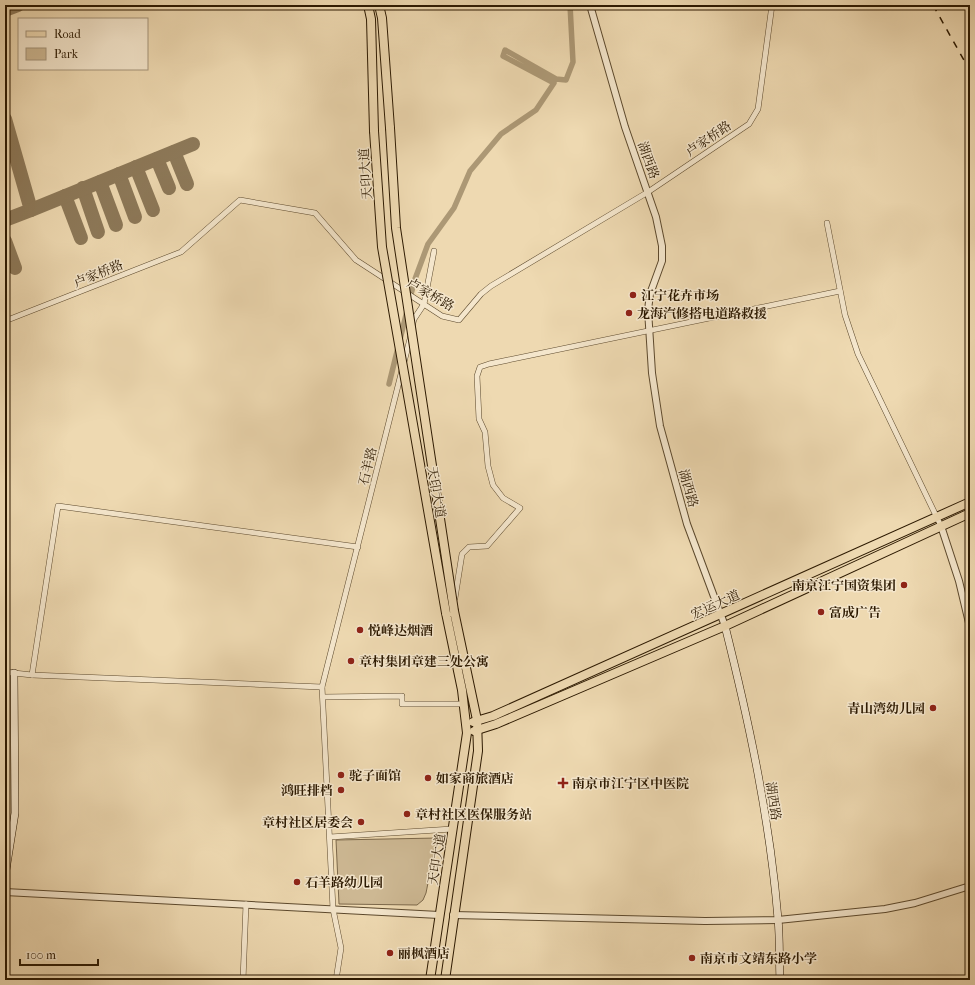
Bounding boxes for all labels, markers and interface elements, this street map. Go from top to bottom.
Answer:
legend [18,18,148,70]
text: Road [54,27,81,41]
text: Park [54,47,79,61]
street label: 卢家桥路 [683,118,734,159]
street label: 湖西路 [635,139,662,181]
street label: 天印大道 [356,147,375,200]
street label: 卢家桥路 [71,257,125,290]
street label: 卢家桥路 [404,275,457,314]
place label: 江宁花卉市场 [641,288,719,303]
marker: 江宁花卉市场 [628,290,638,300]
place label: 龙海汽修搭电道路救援 [637,306,767,321]
marker: 龙海汽修搭电道路救援 [624,308,634,318]
street label: 石羊路 [355,445,379,487]
street label: 天印大道 [425,465,448,519]
street label: 湖西路 [676,467,701,509]
place label: 南京江宁国资集团 [792,578,896,593]
marker: 南京江宁国资集团 [899,580,909,590]
street label: 宏运大道 [688,587,742,622]
place label: 富成广告 [829,605,881,620]
marker: 富成广告 [816,607,826,617]
place label: 悦峰达烟酒 [368,623,433,638]
marker: 悦峰达烟酒 [355,625,365,635]
place label: 章村集团章建三处公寓 [359,654,489,669]
marker: 章村集团章建三处公寓 [346,656,356,666]
place label: 青山湾幼儿园 [847,701,925,716]
marker: 青山湾幼儿园 [928,703,938,713]
place label: 驼子面馆 [349,768,401,783]
marker: 驼子面馆 [336,770,346,780]
place label: 如家商旅酒店 [436,771,514,786]
marker: 如家商旅酒店 [423,773,433,783]
place label: 南京市江宁区中医院 [572,776,689,791]
marker: 南京市江宁区中医院 [557,777,569,789]
street label: 湖西路 [763,781,784,822]
place label: 鸿旺排档 [281,783,333,798]
marker: 鸿旺排档 [336,785,346,795]
place label: 章村社区医保服务站 [415,807,532,822]
marker: 章村社区医保服务站 [402,809,412,819]
place label: 章村社区居委会 [262,815,353,830]
marker: 章村社区居委会 [356,817,366,827]
street label: 天印大道 [425,832,448,886]
place label: 石羊路幼儿园 [305,875,383,890]
marker: 石羊路幼儿园 [292,877,302,887]
scale bar [20,941,98,967]
place label: 丽枫酒店 [398,946,450,961]
text: 100 m [26,948,56,962]
marker: 丽枫酒店 [385,948,395,958]
place label: 南京市文靖东路小学 [700,951,817,966]
marker: 南京市文靖东路小学 [687,953,697,963]

